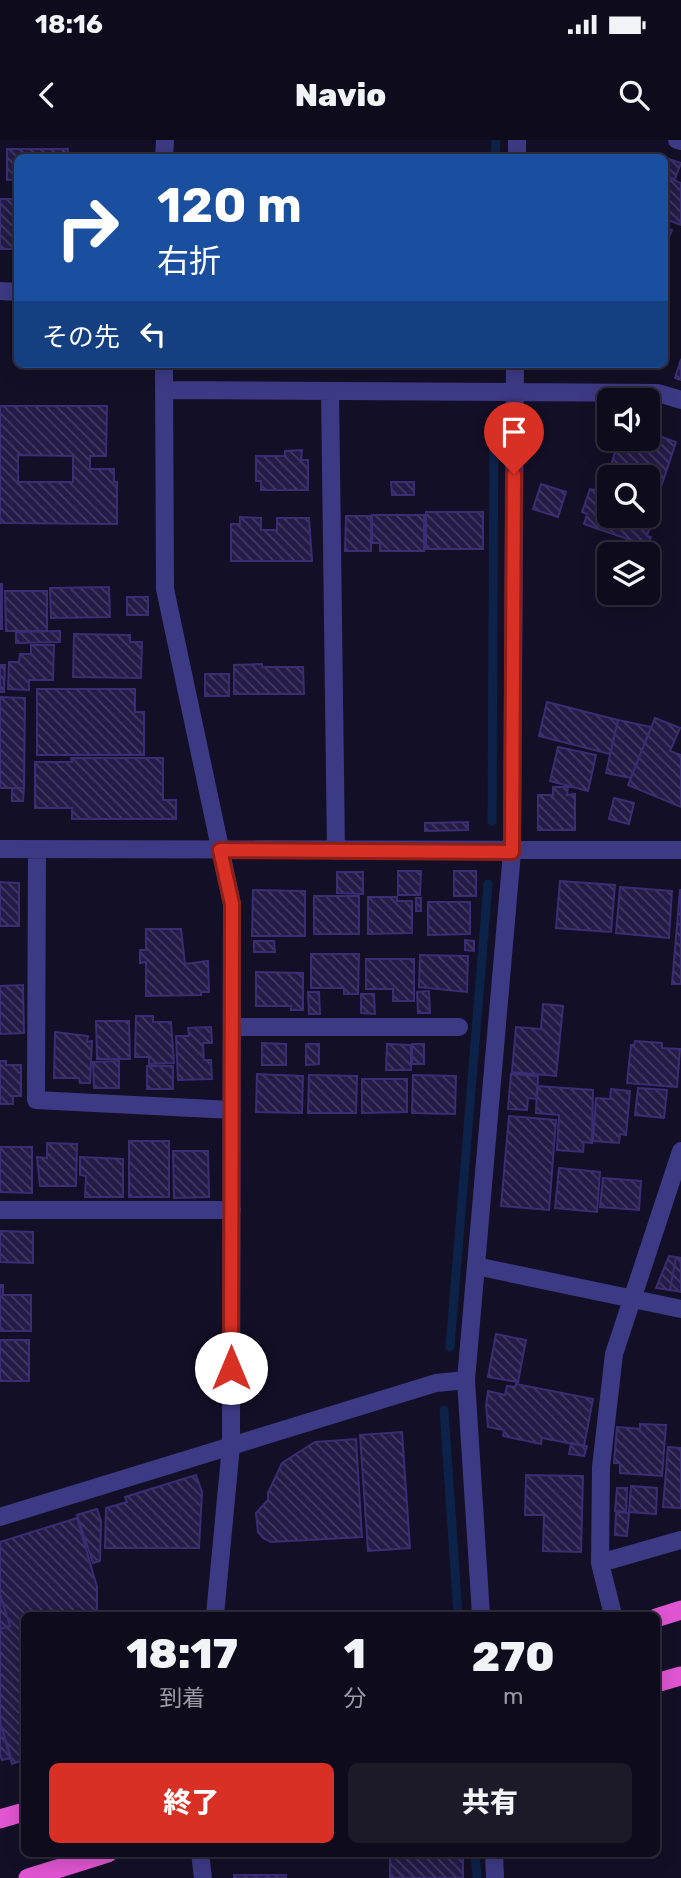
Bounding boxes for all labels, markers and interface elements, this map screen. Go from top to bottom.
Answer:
text: 18:16 [35,9,103,40]
icon: back [28,76,66,114]
text: Navio [295,76,386,114]
icon: search [615,76,653,114]
text: 120 m [157,176,302,234]
icon: right [42,182,133,273]
text: 右折 [157,242,221,280]
icon: left [134,315,172,353]
text: その先 [42,322,120,353]
map controls [597,388,660,605]
button: sound [597,388,660,451]
pin [484,402,544,474]
icon: arrive [495,413,533,451]
button: search [597,465,660,528]
button: layers [597,542,660,605]
position arrow [194,1331,268,1405]
text: 18:17 [126,1629,238,1679]
text: 1 [344,1629,366,1679]
text: 270 [472,1632,555,1682]
text: m [503,1682,523,1710]
text: 到着 [159,1684,205,1712]
text: 分 [343,1684,366,1712]
button: 終了 [49,1763,334,1843]
button: 共有 [348,1763,632,1843]

